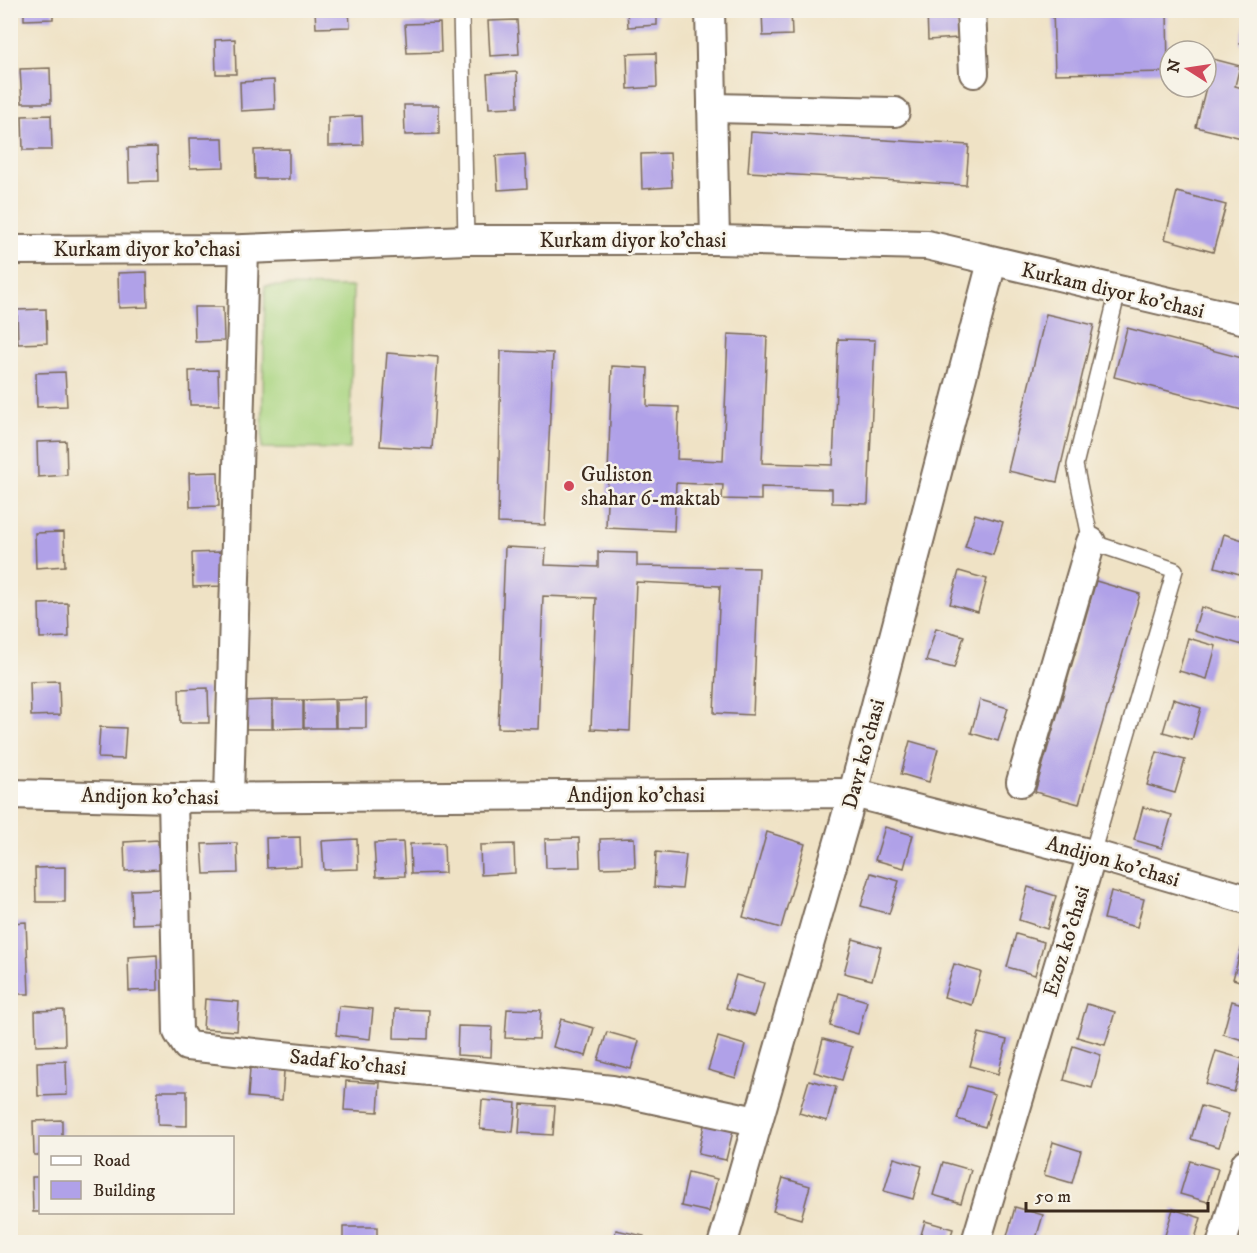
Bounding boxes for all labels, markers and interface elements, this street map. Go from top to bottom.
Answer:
north arrow [1158,39,1218,99]
text: N [1163,58,1185,75]
street label: Kurkam diyor ko'chasi [539,228,727,254]
street label: Kurkam diyor ko'chasi [53,237,241,263]
street label: Kurkam diyor ko'chasi [1019,257,1207,325]
place label: Guliston shahar 6-maktab [581,462,720,512]
marker: Guliston shahar 6-maktab [562,479,576,493]
street label: Davr ko'chasi [837,696,891,812]
street label: Andijon ko'chasi [81,783,219,811]
street label: Andijon ko'chasi [567,783,705,809]
street label: Andijon ko'chasi [1043,830,1183,893]
street label: Ezoz ko'chasi [1038,883,1096,1000]
street label: Sadaf ko'chasi [288,1044,408,1082]
legend [39,1136,234,1214]
text: Road [93,1150,130,1172]
scale bar [1026,1175,1208,1213]
text: Building [93,1180,155,1202]
text: 50 m [1035,1186,1071,1208]

